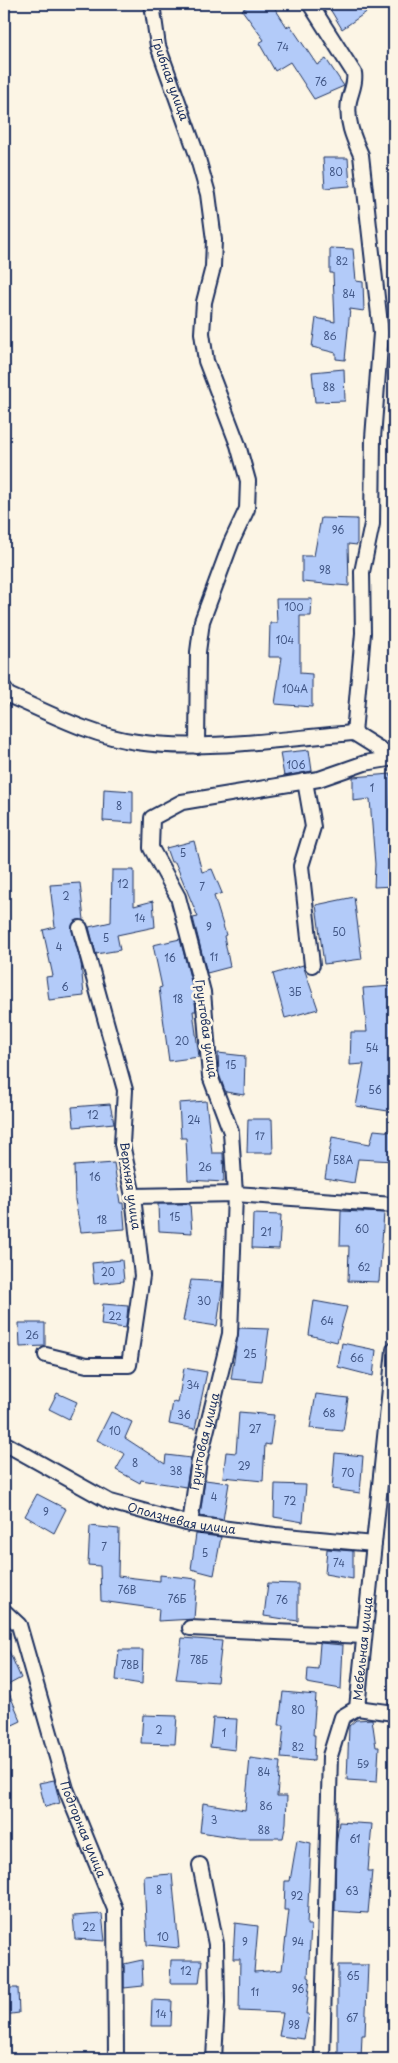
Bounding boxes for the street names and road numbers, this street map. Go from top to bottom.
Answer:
street label: Грибная улица [149,37,194,123]
street label: Грунтовая улица [191,978,223,1080]
street label: Верхняя улица [116,1141,146,1231]
street label: Грунтовая улица [185,1390,223,1491]
street label: Оползневая улица [125,1497,238,1538]
street label: Мебельная улица [348,1596,376,1701]
street label: Подгорная улица [56,1779,111,1881]

